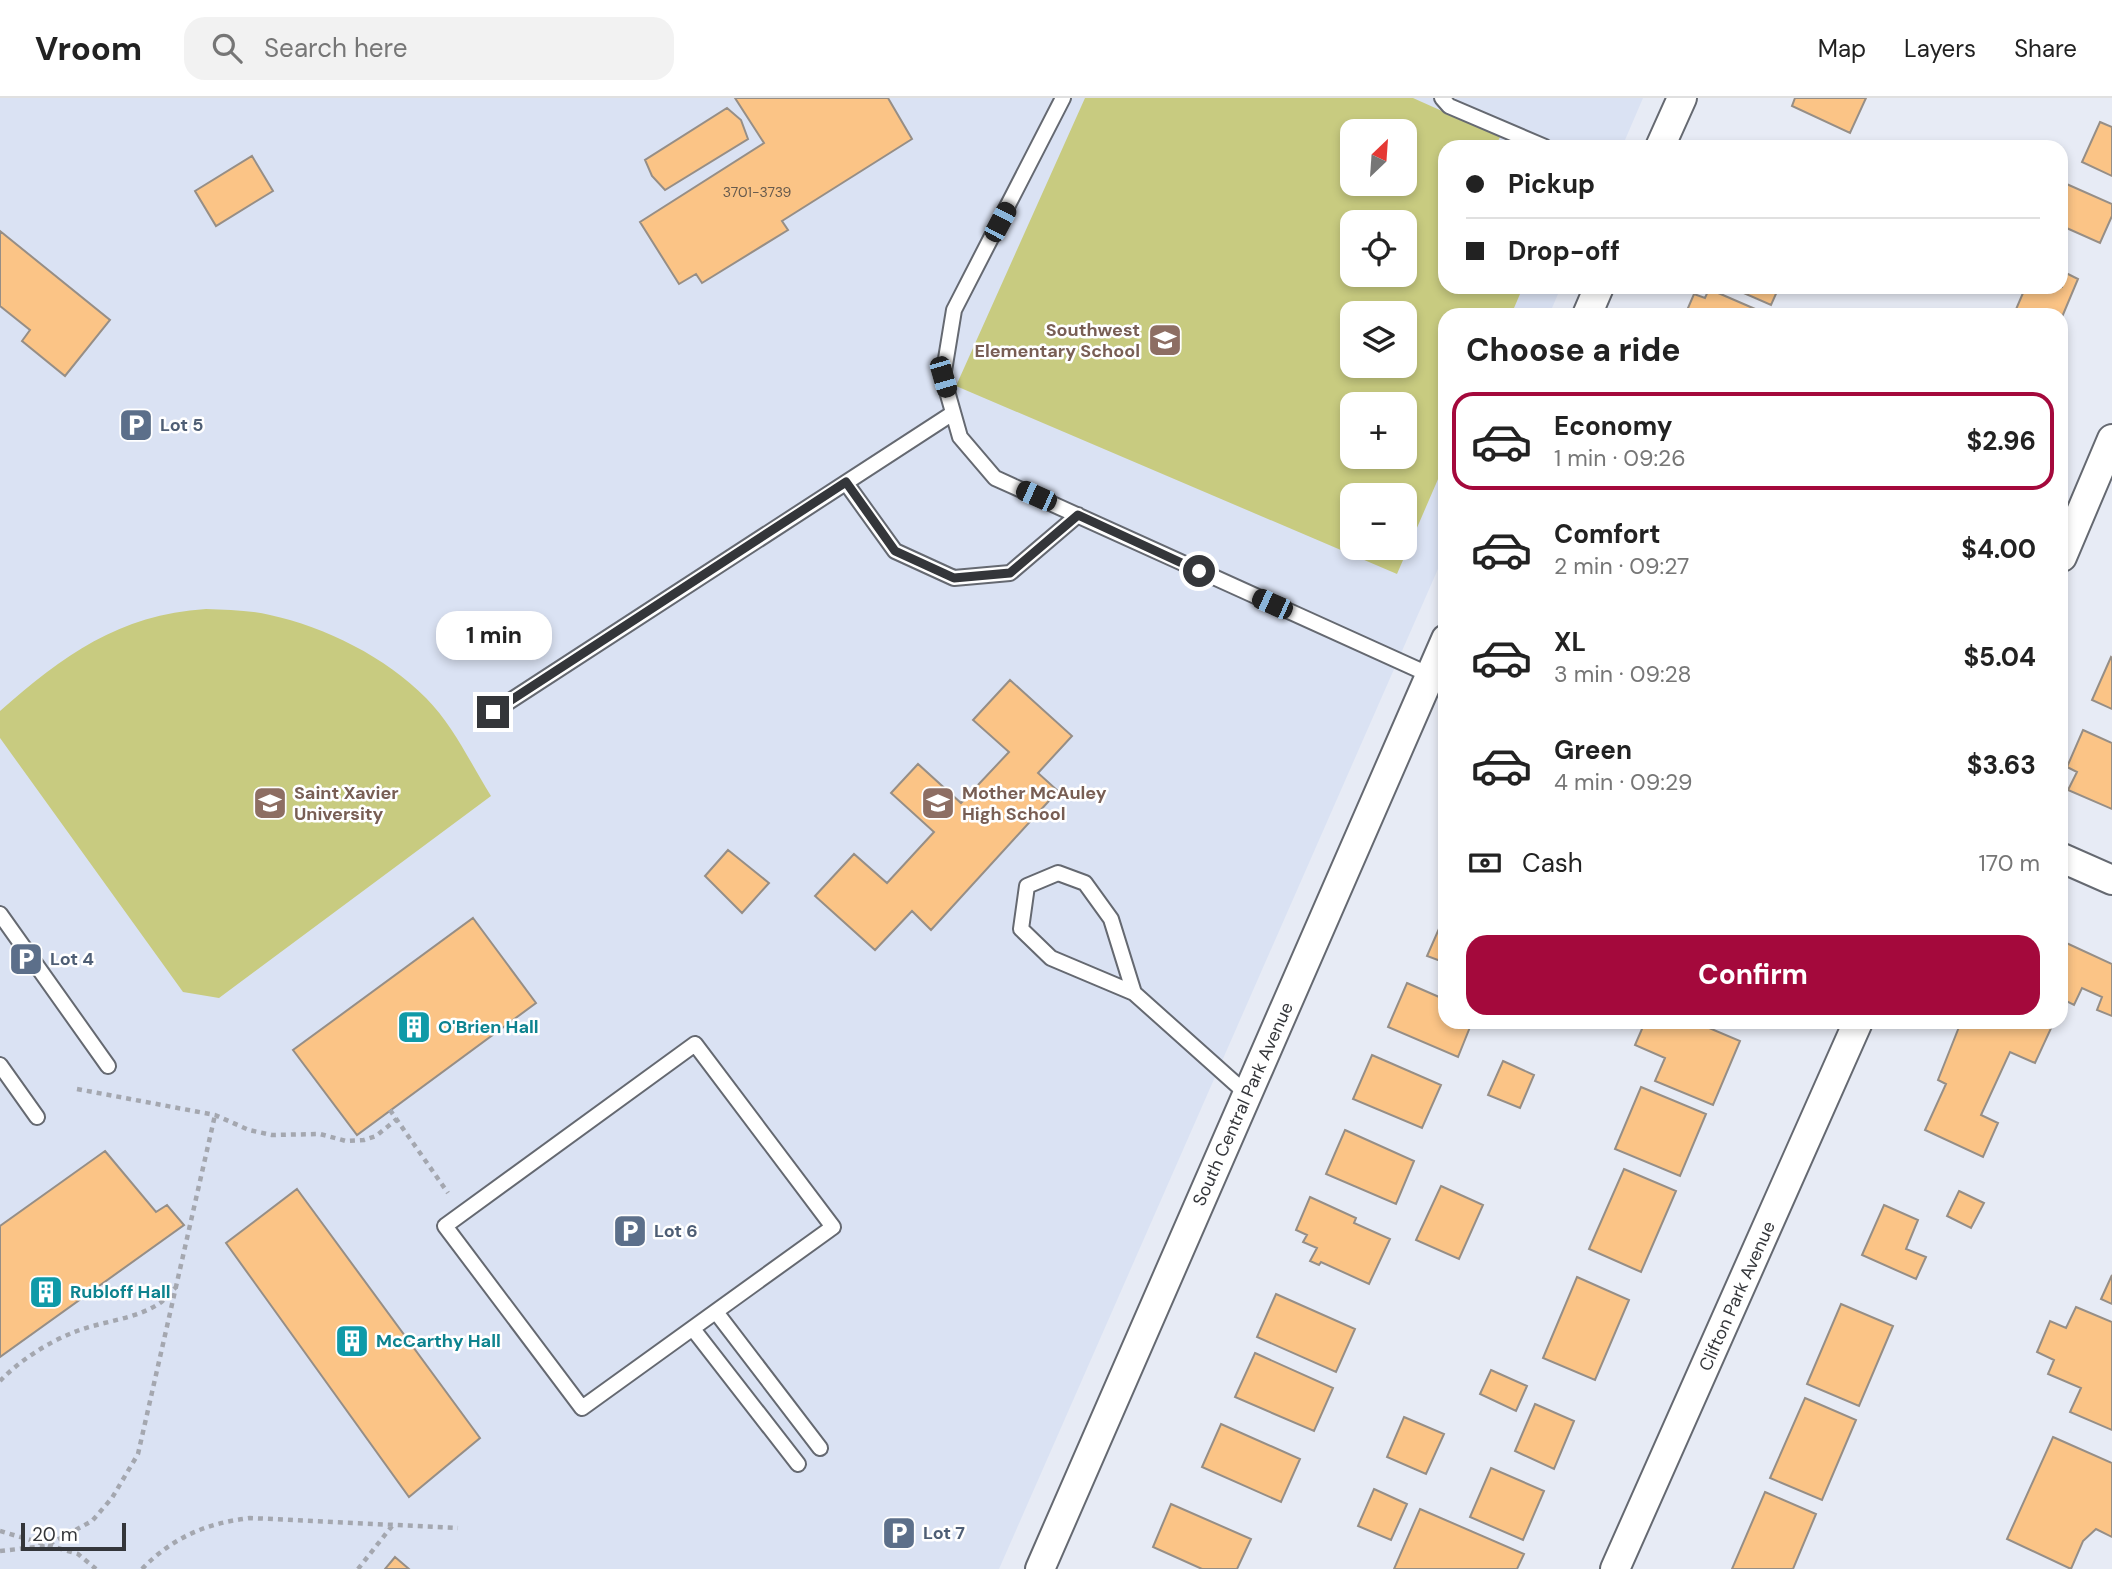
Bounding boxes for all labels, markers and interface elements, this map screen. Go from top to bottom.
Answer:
search box [184,17,674,80]
text: Vroom [35,27,142,70]
icon: search [208,29,246,67]
text: Search here [264,31,408,65]
text: Map [1818,33,1866,64]
text: Layers [1904,33,1976,64]
text: Share [2014,33,2077,64]
north arrow [1340,119,1418,196]
map controls [1340,119,1417,560]
text: Pickup [1508,167,1595,201]
house number: 3701-3739 [723,183,792,201]
car [981,199,1020,245]
button: locate [1340,210,1417,287]
text: Drop-off [1508,234,1620,268]
button: layers [1340,301,1417,378]
place label: Southwest Elementary School [974,318,1140,363]
school or university icon: Southwest Elementary School [1146,321,1184,359]
text: Choose a ride [1466,329,1681,371]
car [928,354,959,400]
button: + [1340,392,1417,469]
parking icon: Lot 5 [117,406,155,444]
text: Economy [1554,409,1672,443]
icon: car [1470,410,1533,473]
place label: Lot 5 [160,413,203,437]
text: $2.96 [1967,424,2036,458]
text: 1 min · 09:26 [1554,443,1686,473]
car [1013,478,1060,514]
button: − [1340,483,1417,560]
text: Comfort [1554,517,1660,551]
icon: car [1470,518,1533,581]
text: $4.00 [1961,532,2036,566]
text: 2 min · 09:27 [1554,551,1689,581]
route start [1183,555,1215,587]
car [1249,586,1296,622]
callout: 1 min [435,610,551,660]
text: 1 min [466,620,522,650]
text: XL [1554,625,1586,659]
icon: car [1470,626,1533,689]
text: $5.04 [1963,640,2036,674]
text: 3 min · 09:28 [1554,659,1691,689]
route end [477,696,509,728]
text: Green [1554,733,1632,767]
icon: car [1470,734,1533,797]
text: $3.63 [1967,748,2036,782]
text: 4 min · 09:29 [1554,767,1692,797]
place label: Saint Xavier University [294,781,399,826]
place label: Mother McAuley High School [962,781,1107,826]
school or university icon: Saint Xavier University [251,784,289,822]
school or university icon: Mother McAuley High School [919,784,957,822]
icon: cash [1466,844,1504,882]
text: Cash [1522,846,1583,880]
text: 170 m [1979,848,2040,878]
button: Confirm [1466,935,2040,1015]
parking icon: Lot 4 [7,940,45,978]
place label: Lot 4 [50,947,94,971]
street label: South Central Park Avenue [1187,998,1299,1210]
building icon: O'Brien Hall [395,1008,433,1046]
place label: O'Brien Hall [438,1015,539,1039]
parking icon: Lot 6 [611,1212,649,1250]
street label: Clifton Park Avenue [1693,1217,1781,1375]
place label: Lot 6 [654,1219,698,1243]
building icon: Rubloff Hall [27,1273,65,1311]
place label: Rubloff Hall [70,1280,171,1304]
building icon: McCarthy Hall [333,1322,371,1360]
place label: McCarthy Hall [376,1329,501,1353]
parking icon: Lot 7 [880,1514,918,1552]
scale bar [21,1520,126,1552]
place label: Lot 7 [923,1521,965,1545]
text: 20 m [32,1522,78,1547]

